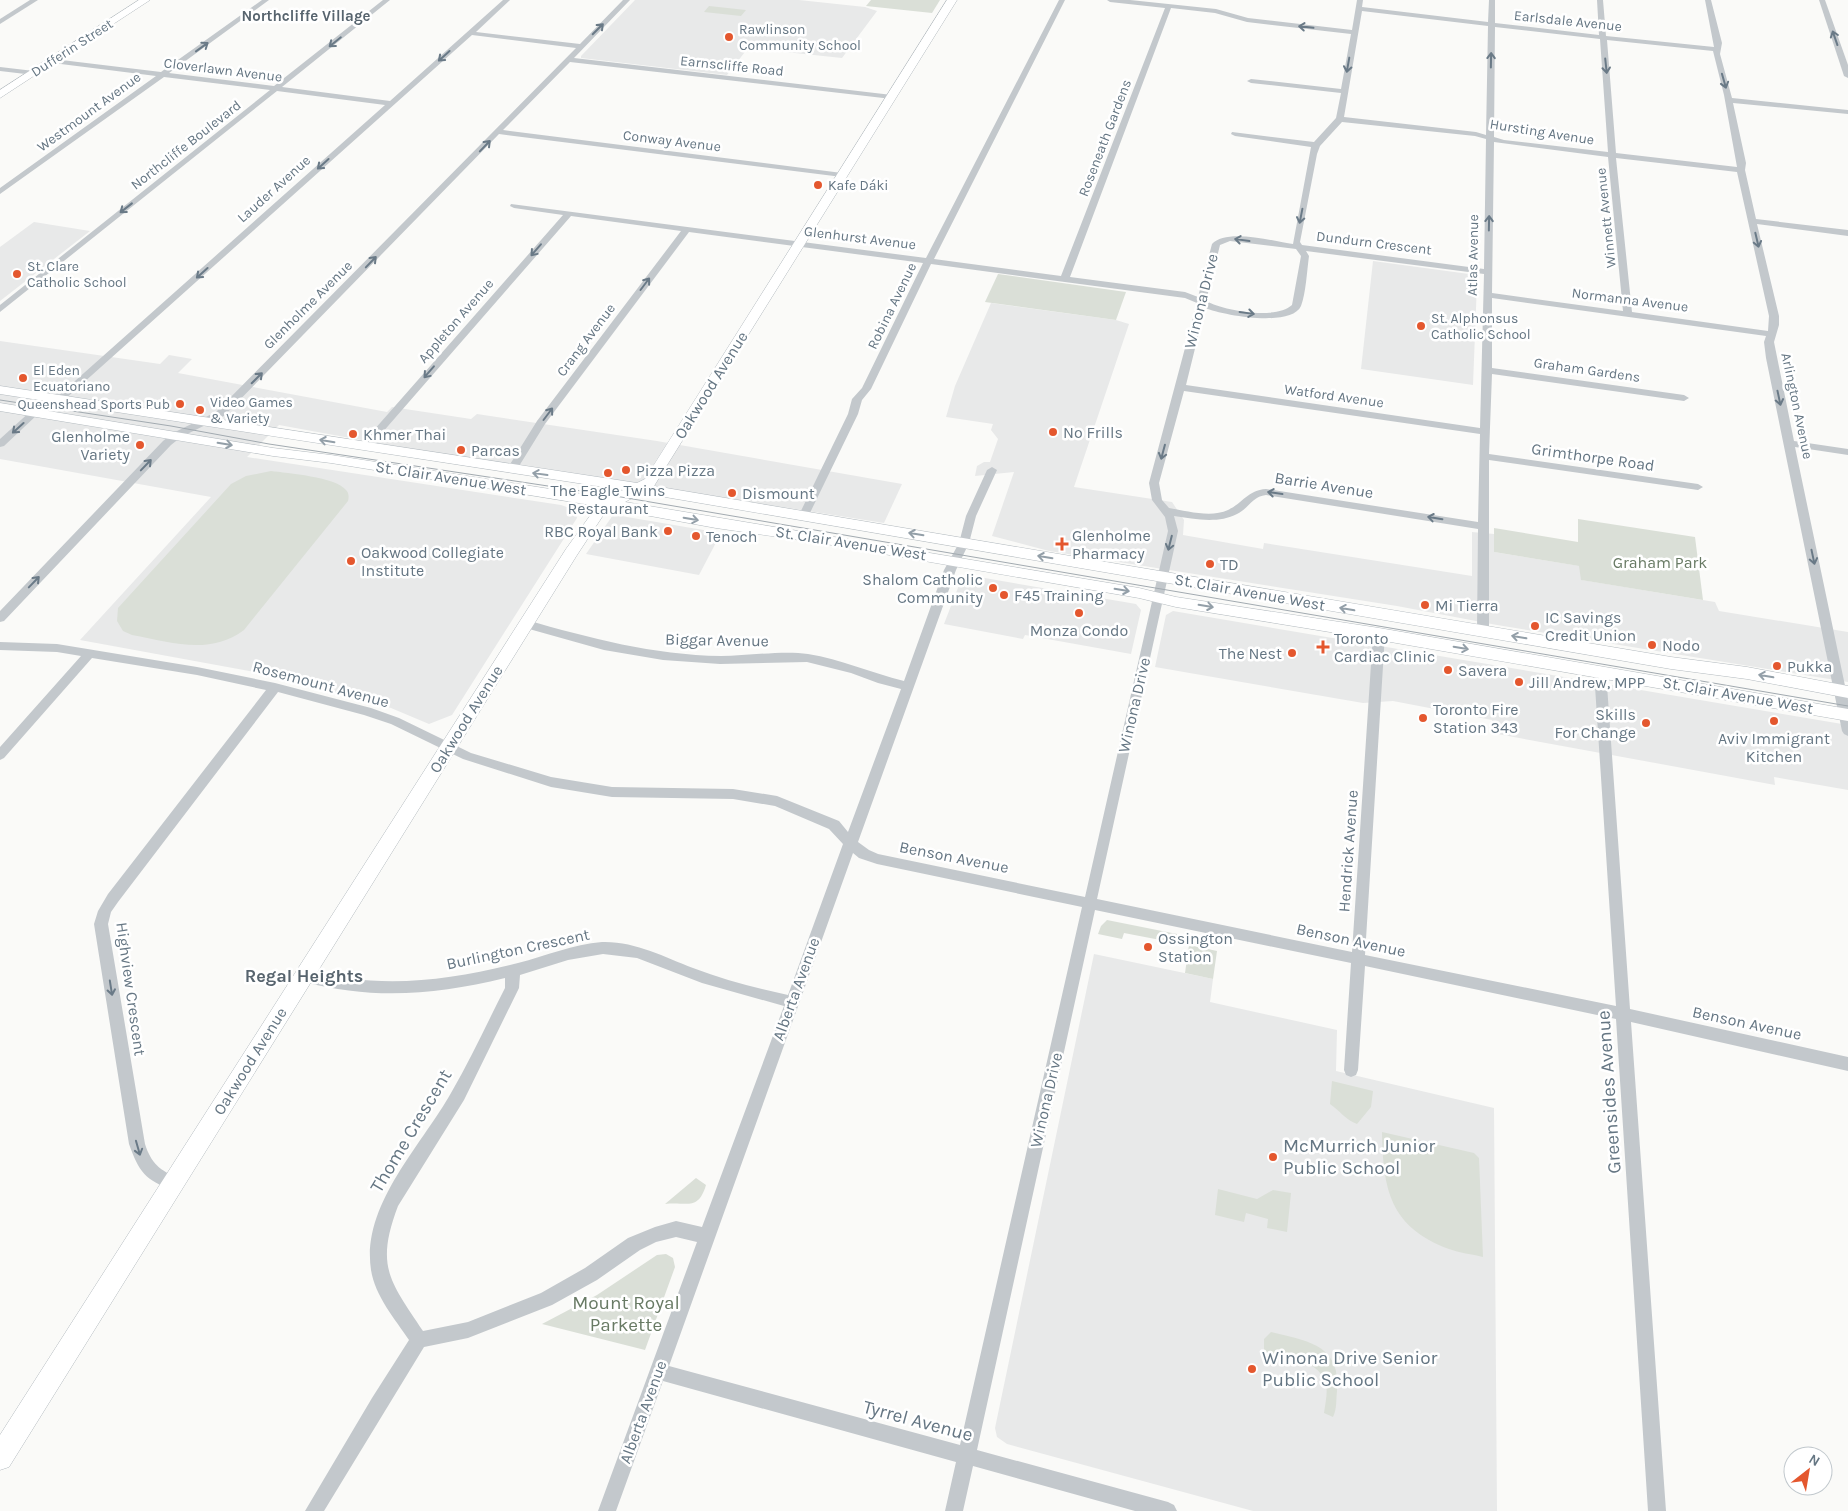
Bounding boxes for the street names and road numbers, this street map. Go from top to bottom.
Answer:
street label: Earlsdale Avenue [1513,7,1623,35]
street label: Dufferin Street [28,15,116,81]
street label: Earnscliffe Road [679,52,785,80]
street label: Cloverlawn Avenue [163,54,283,86]
street label: Westmount Avenue [34,69,144,155]
street label: Roseneath Gardens [1075,77,1135,199]
street label: Northcliffe Boulevard [127,97,245,193]
street label: Hursting Avenue [1489,115,1595,149]
street label: Conway Avenue [622,127,722,155]
street label: Lauder Avenue [234,152,314,226]
street label: Winnett Avenue [1592,167,1620,269]
street label: Atlas Avenue [1464,214,1482,296]
street label: Glenhurst Avenue [803,223,917,253]
street label: Dundurn Crescent [1315,227,1433,259]
street label: Winona Drive [1180,252,1222,350]
street label: Glenholme Avenue [260,257,356,353]
street label: Robina Avenue [864,260,920,352]
street label: Appleton Avenue [415,275,497,367]
street label: Normanna Avenue [1571,284,1689,316]
street label: Crang Avenue [553,300,619,380]
street label: Oakwood Avenue [670,328,752,442]
street label: Arlington Avenue [1777,351,1817,461]
street label: Graham Gardens [1533,354,1641,386]
street label: Watford Avenue [1283,381,1385,411]
street label: Grimthorpe Road [1530,439,1656,475]
street label: St. Clair Avenue West [374,457,528,499]
street label: Barrie Avenue [1273,468,1375,502]
street label: St. Clair Avenue West [774,522,928,564]
street label: St. Clair Avenue West [1173,569,1327,615]
street label: Biggar Avenue [665,630,769,650]
street label: Winona Drive [1114,656,1154,754]
street label: Rosemount Avenue [251,657,391,711]
street label: Oakwood Avenue [425,662,507,776]
street label: St. Clair Avenue West [1661,672,1815,718]
street label: Hendrick Avenue [1334,789,1362,913]
street label: Benson Avenue [898,837,1010,877]
street label: Benson Avenue [1295,919,1407,961]
street label: Highview Crescent [112,921,150,1057]
street label: Burlington Crescent [445,925,591,973]
street label: Alberta Avenue [769,935,823,1043]
street label: Benson Avenue [1691,1002,1803,1044]
street label: Oakwood Avenue [209,1004,291,1118]
street label: Greensides Avenue [1592,1010,1626,1174]
street label: Winona Drive [1026,1051,1066,1149]
street label: Thome Crescent [366,1065,456,1197]
street label: Alberta Avenue [616,1358,670,1466]
street label: Tyrrel Avenue [861,1396,975,1446]

